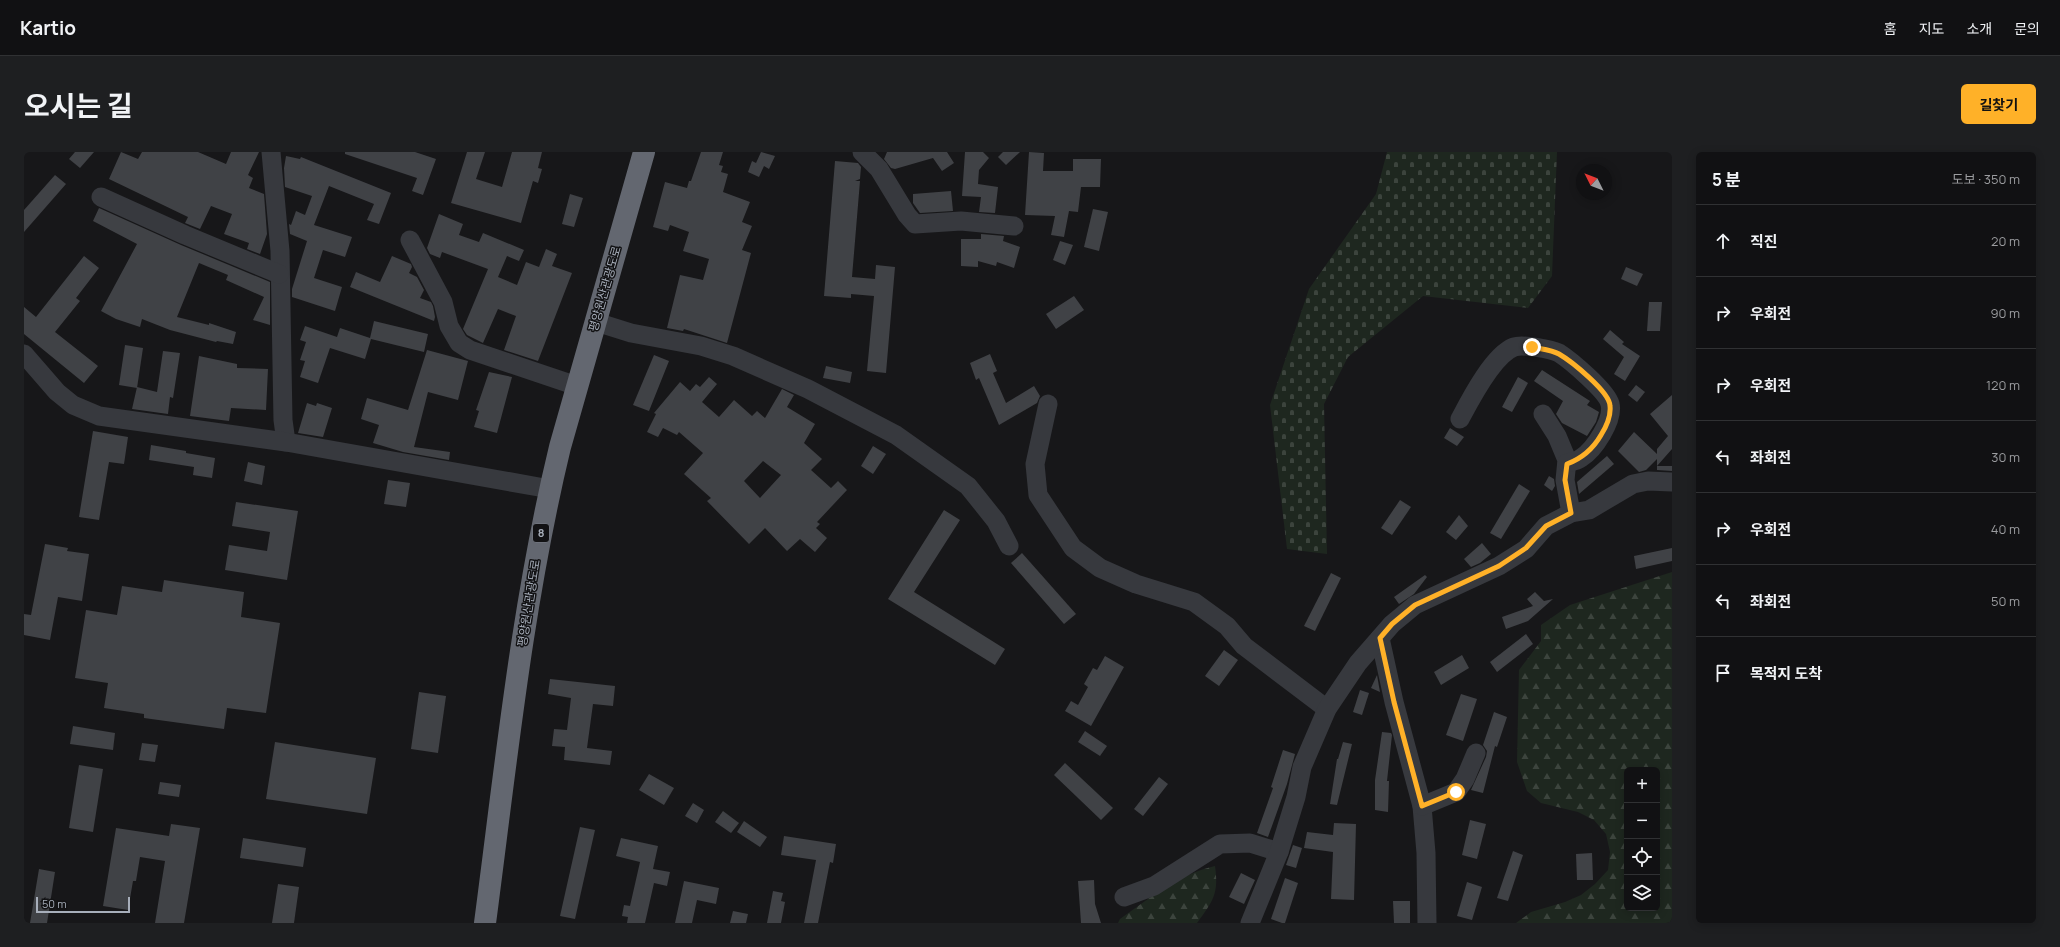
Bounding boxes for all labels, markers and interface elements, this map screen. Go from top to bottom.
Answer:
text: Kartio [20,15,76,41]
text: 홈 [1884,19,1897,38]
text: 지도 [1919,19,1944,38]
text: 소개 [1966,19,1992,38]
text: 문의 [2014,19,2040,38]
button: 길찾기 [1961,84,2036,124]
text: 오시는 길 [24,86,133,124]
north arrow [1576,164,1612,200]
text: 5 분 [1712,168,1741,191]
text: 도보 · 350 m [1952,170,2020,188]
icon: ahead [1712,230,1734,252]
text: 직진 [1750,231,1778,252]
text: 20 m [1991,232,2020,250]
street label: 평양원산관광도로 [584,244,625,334]
icon: right [1712,302,1734,324]
text: 우회전 [1750,303,1791,324]
text: 90 m [1990,304,2020,322]
route end [1523,338,1541,356]
icon: right [1712,374,1734,396]
text: 우회전 [1750,375,1791,396]
text: 120 m [1986,376,2020,394]
icon: left [1712,446,1734,468]
text: 좌회전 [1750,447,1791,468]
text: 30 m [1991,448,2020,466]
icon: right [1712,518,1734,540]
text: 우회전 [1750,519,1791,540]
text: 40 m [1991,520,2020,538]
road number: 8 [533,524,549,542]
street label: 평양원산관광도로 [513,558,544,648]
icon: left [1712,590,1734,612]
text: 좌회전 [1750,591,1791,612]
text: 50 m [1991,592,2020,610]
icon: arrive [1712,662,1734,684]
text: 목적지 도착 [1750,663,1822,684]
map controls [1624,767,1660,911]
button: + [1624,767,1660,803]
route start [1447,783,1465,801]
button: − [1624,803,1660,839]
button: locate [1624,839,1660,875]
button: layers [1624,875,1660,911]
scale bar [36,895,130,914]
text: 50 m [42,896,67,911]

